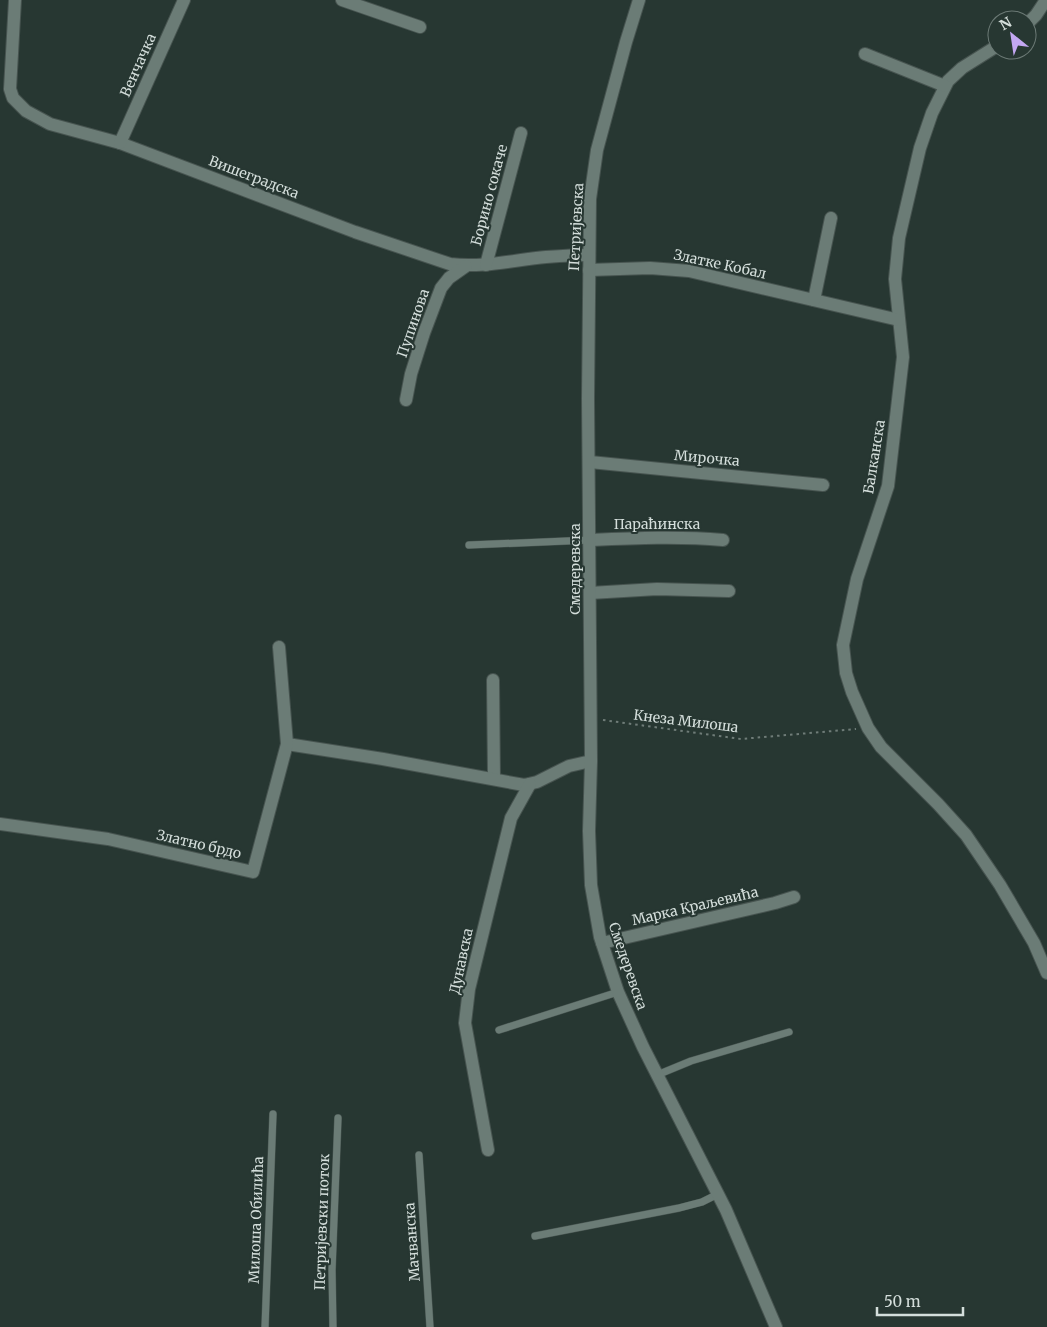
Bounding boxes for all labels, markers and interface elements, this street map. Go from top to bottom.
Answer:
north arrow [987,10,1037,60]
text: N [996,13,1015,34]
street label: Венчачка [116,30,160,100]
street label: Борино сокаче [467,142,511,248]
street label: Вишеградска [206,152,302,203]
street label: Петријевска [565,182,587,272]
street label: Златке Кобал [672,245,768,283]
street label: Пупинова [393,286,433,360]
street label: Балканска [859,418,889,496]
street label: Мирочка [673,446,741,470]
street label: Параћинска [614,515,701,533]
street label: Смедеревска [566,523,584,615]
street label: Кнеза Милоша [633,706,740,736]
street label: Златно брдо [155,826,243,862]
street label: Марка Краљевића [630,883,760,929]
street label: Смедеревска [605,920,652,1013]
street label: Дунавска [445,926,477,996]
street label: Петријевски поток [311,1153,333,1291]
street label: Милоша Обилића [245,1156,267,1284]
street label: Мачванска [400,1202,424,1282]
scale bar [877,1284,963,1316]
text: 50 m [884,1292,921,1311]

